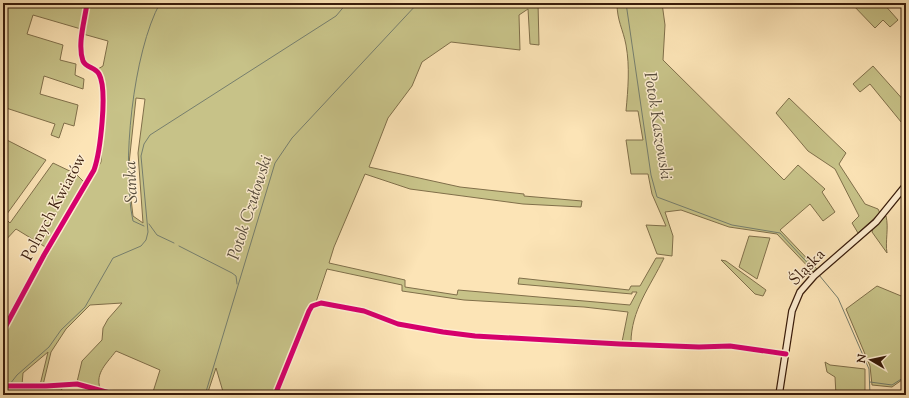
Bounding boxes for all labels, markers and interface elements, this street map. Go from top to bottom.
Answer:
water label: Potok Kaszowski [637,71,677,181]
street label: Polnych Kwiatów [17,150,93,266]
water label: Potok Czułowski [223,153,279,263]
water label: Sanka [119,160,145,204]
street label: Śląska [784,243,832,292]
north arrow [851,340,891,380]
text: N [853,353,871,365]

